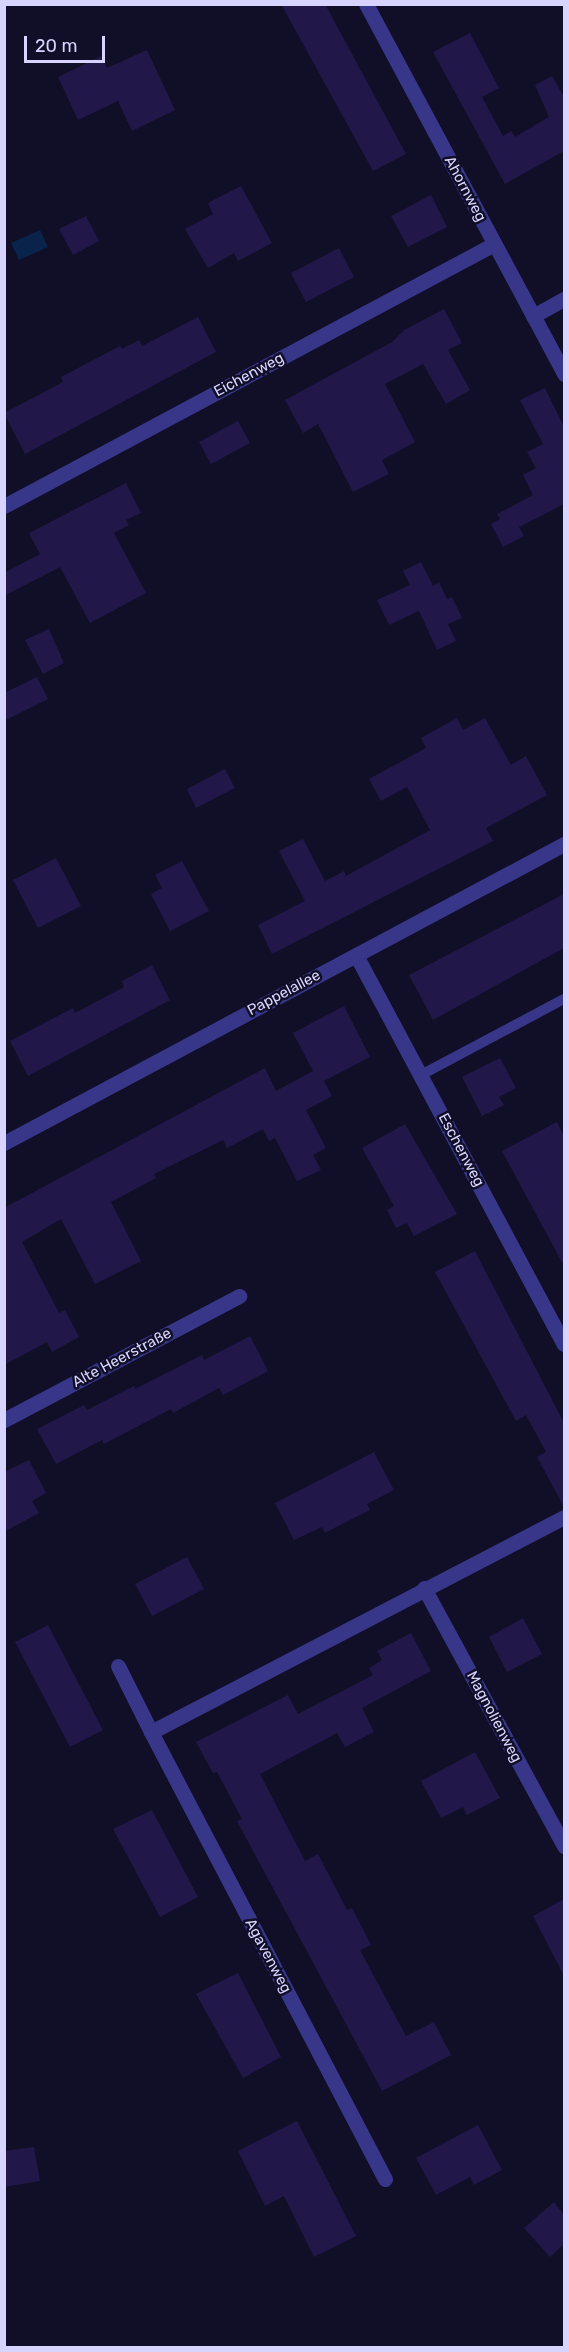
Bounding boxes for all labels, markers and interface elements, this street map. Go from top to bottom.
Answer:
scale bar [27,24,108,62]
text: 20 m [35,35,77,57]
street label: Ahornweg [440,153,490,225]
street label: Eichenweg [211,349,287,401]
street label: Pappelallee [244,966,324,1020]
street label: Eschenweg [434,1110,488,1190]
street label: Alte Heerstraße [69,1324,175,1392]
street label: Magnolienweg [462,1668,526,1766]
street label: Agavenweg [241,1916,295,1996]

